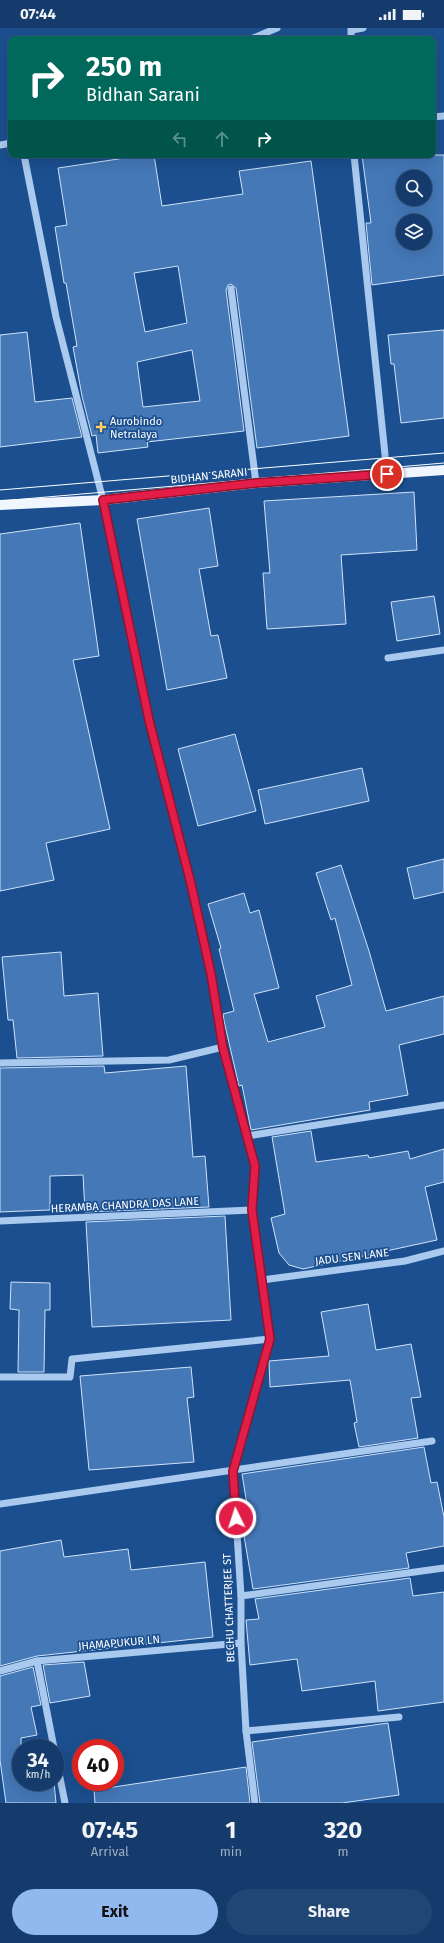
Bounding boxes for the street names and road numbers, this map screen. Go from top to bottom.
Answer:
street label: BIDHAN SARANI [170,466,248,486]
street label: HERAMBA CHANDRA DAS LANE [51,1195,200,1215]
street label: JADU SEN LANE [314,1246,390,1268]
street label: BECHU CHATTERJEE ST [221,1553,237,1663]
street label: JHAMAPUKUR LN [78,1633,160,1653]

